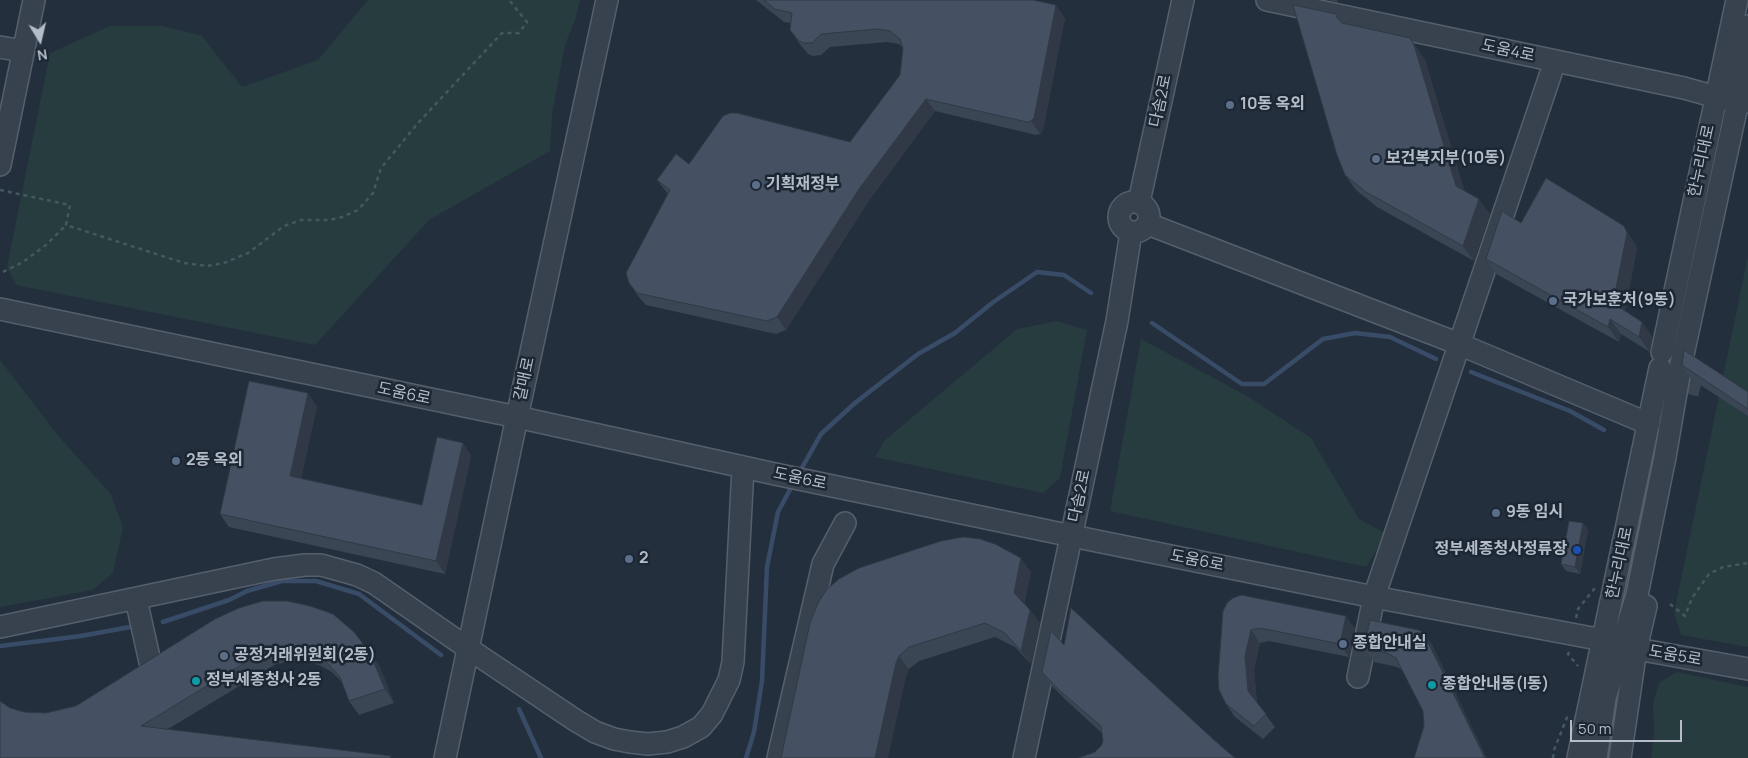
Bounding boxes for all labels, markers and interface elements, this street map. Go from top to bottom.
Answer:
north arrow [15,15,65,65]
street label: 도움4로 [1480,36,1536,66]
text: N [36,45,49,65]
street label: 다솜2로 [1146,73,1176,129]
place label: 10동 옥외 [1240,95,1305,115]
marker: 10동 옥외 [1224,99,1236,111]
street label: 한누리대로 [1685,123,1719,199]
place label: 보건복지부(10동) [1386,149,1506,169]
marker: 보건복지부(10동) [1370,153,1382,165]
place label: 기획재정부 [766,175,840,195]
marker: 기획재정부 [750,179,762,191]
place label: 국가보훈처(9동) [1563,291,1676,311]
marker: 국가보훈처(9동) [1547,295,1559,307]
street label: 갈매로 [511,355,539,403]
street label: 도움6로 [376,379,432,409]
place label: 2동 옥외 [186,451,243,471]
marker: 2동 옥외 [170,455,182,467]
street label: 도움6로 [772,464,828,494]
street label: 다솜2로 [1065,468,1095,524]
place label: 9동 임시 [1506,503,1563,523]
marker: 9동 임시 [1490,507,1502,519]
street label: 한누리대로 [1603,525,1637,601]
place label: 정부세종청사정류장 [1435,540,1567,560]
marker: 정부세종청사정류장 [1571,544,1583,556]
street label: 도움6로 [1169,546,1225,576]
place label: 2 [639,549,649,569]
marker: 2 [623,553,635,565]
place label: 종합안내실 [1353,634,1427,654]
marker: 종합안내실 [1337,638,1349,650]
street label: 도움5로 [1647,642,1703,670]
place label: 공정거래위원회(2동) [234,646,376,666]
marker: 공정거래위원회(2동) [218,650,230,662]
place label: 정부세종청사 2동 [206,671,322,691]
marker: 정부세종청사 2동 [190,675,202,687]
place label: 종합안내동(I동) [1442,675,1549,695]
marker: 종합안내동(I동) [1426,679,1438,691]
scale bar [1573,710,1686,742]
text: 50 m [1578,718,1612,739]

